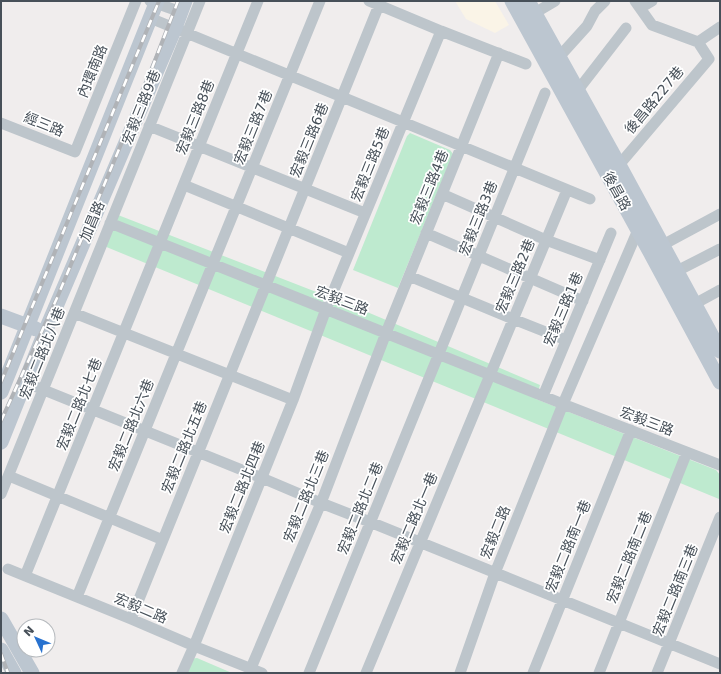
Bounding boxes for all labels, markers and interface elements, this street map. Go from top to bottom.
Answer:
street label: 內環南路 [74,42,110,100]
street label: 後昌路227巷 [621,63,687,137]
street label: 宏毅三路9巷 [119,67,163,147]
street label: 宏毅三路8巷 [173,77,217,157]
street label: 宏毅三路7巷 [231,87,275,167]
street label: 宏毅三路6巷 [287,100,331,180]
street label: 經三路 [22,109,66,139]
street label: 宏毅三路5巷 [348,124,392,204]
street label: 宏毅三路4巷 [407,147,451,227]
street label: 後昌路 [600,169,634,213]
street label: 宏毅三路3巷 [456,178,500,258]
street label: 加昌路 [76,199,108,243]
street label: 宏毅三路2巷 [492,237,538,315]
street label: 宏毅三路1巷 [540,270,586,348]
street label: 宏毅三路 [313,282,371,318]
street label: 宏毅二路北八巷 [16,305,68,401]
street label: 宏毅二路北七巷 [53,356,105,452]
street label: 宏毅二路北六巷 [105,377,157,473]
street label: 宏毅二路北五巷 [158,399,210,495]
street label: 宏毅三路 [618,403,676,439]
street label: 宏毅二路北四巷 [216,439,268,535]
street label: 宏毅二路北三巷 [280,448,332,544]
street label: 宏毅二路北二巷 [334,460,386,556]
street label: 宏毅二路北一巷 [387,470,441,566]
street label: 宏毅二路南一巷 [542,498,594,594]
street label: 宏毅二路 [477,503,513,561]
street label: 宏毅二路南二巷 [603,509,655,605]
street label: 宏毅二路南三巷 [649,542,701,638]
street label: 宏毅二路 [112,590,170,626]
north arrow [16,618,56,658]
text: N [21,624,37,639]

